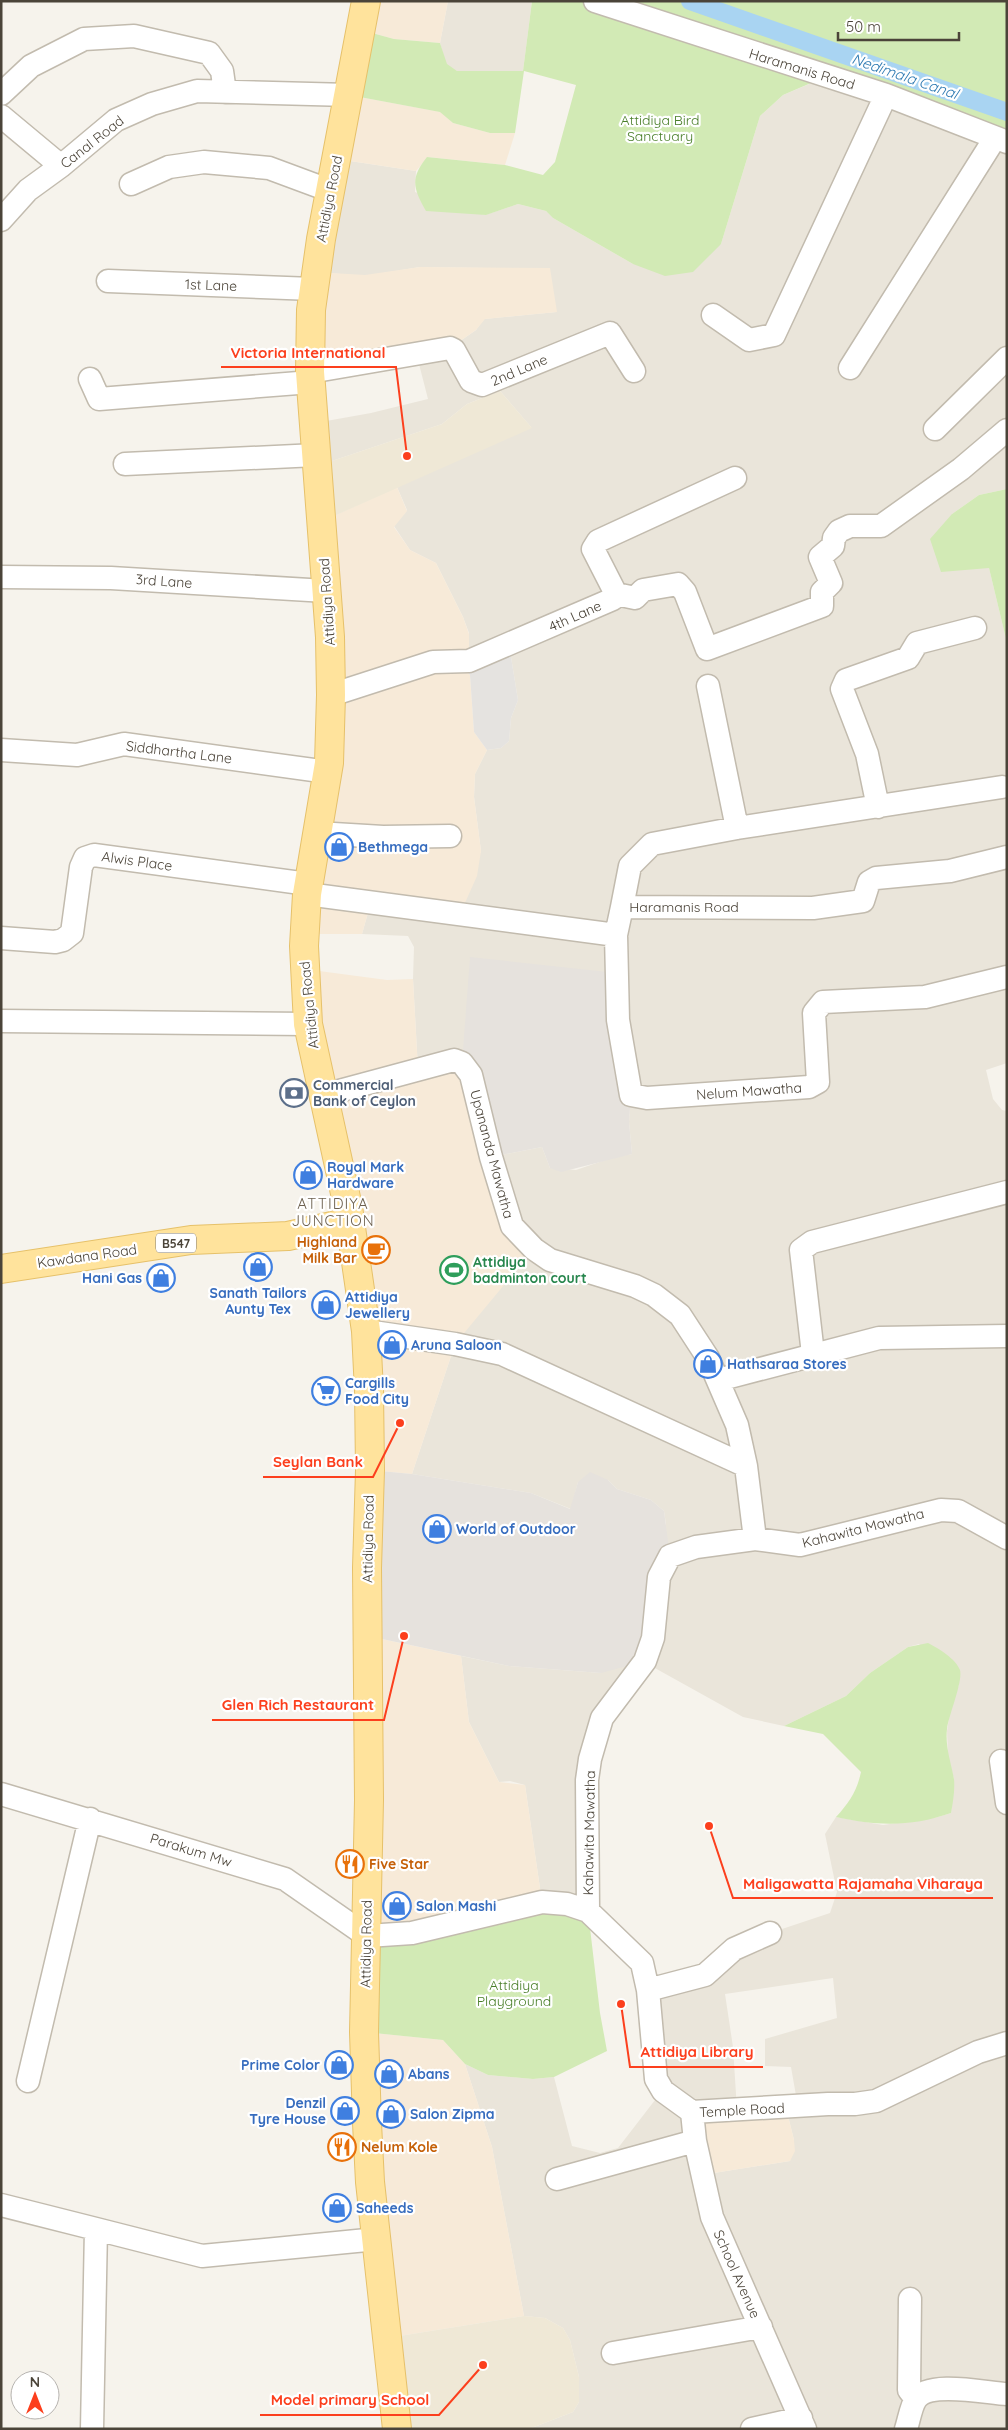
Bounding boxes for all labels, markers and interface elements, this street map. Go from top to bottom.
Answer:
scale bar [838,10,959,42]
text: 50 m [846,17,881,36]
street label: Haramanis Road [747,44,857,94]
water label: Nedimala Canal [849,49,962,104]
park label: Attidiya Bird Sanctuary [621,111,699,145]
street label: Canal Road [57,112,127,172]
street label: Attidiya Road [312,154,346,244]
street label: 1st Lane [185,275,238,295]
callout: Victoria International [221,337,396,367]
text: Victoria International [231,343,385,362]
street label: 2nd Lane [488,350,550,390]
street label: Attidiya Road [315,558,339,646]
street label: 3rd Lane [135,570,193,592]
street label: 4th Lane [546,596,604,636]
street label: Siddhartha Lane [125,737,233,767]
shop icon: Bethmega [324,832,354,862]
place label: Bethmega [358,838,428,856]
street label: Alwis Place [100,847,174,875]
street label: Haramanis Road [629,898,739,916]
street label: Attidiya Road [295,960,323,1050]
place label: Commercial Bank of Ceylon [313,1076,416,1110]
bank icon: Commercial Bank of Ceylon [279,1078,309,1108]
street label: Nelum Mawatha [695,1078,803,1104]
street label: Upananda Mawatha [466,1088,518,1220]
place label: Royal Mark Hardware [327,1158,404,1192]
shop icon: Royal Mark Hardware [293,1160,323,1190]
district label: ATTIDIYA JUNCTION [291,1194,375,1230]
place label: Highland Milk Bar [297,1233,357,1267]
road number: B547 [156,1234,196,1252]
cafe icon: Highland Milk Bar [361,1235,391,1265]
street label: Kawdana Road [36,1240,138,1272]
shop icon: Sanath Tailors Aunty Tex [243,1252,273,1282]
place label: Attidiya badminton court [473,1253,587,1287]
sports icon: Attidiya badminton court [439,1255,469,1285]
shop icon: Hani Gas [146,1263,176,1293]
place label: Hani Gas [82,1269,142,1287]
place label: Sanath Tailors Aunty Tex [210,1284,307,1318]
place label: Attidiya Jewellery [345,1288,410,1322]
shop icon: Attidiya Jewellery [311,1290,341,1320]
shop icon: Aruna Saloon [377,1330,407,1360]
place label: Aruna Saloon [411,1336,502,1354]
shop icon: Hathsaraa Stores [693,1349,723,1379]
place label: Hathsaraa Stores [727,1355,847,1373]
place label: Cargills Food City [345,1374,409,1408]
supermarket icon: Cargills Food City [311,1376,341,1406]
callout: Seylan Bank [263,1447,373,1477]
text: Seylan Bank [273,1452,363,1471]
street label: Attidiya Road [358,1495,378,1583]
street label: Kahawita Mawatha [800,1504,926,1552]
shop icon: World of Outdoor [422,1514,452,1544]
place label: World of Outdoor [456,1520,576,1538]
callout: Glen Rich Restaurant [212,1690,384,1720]
text: Glen Rich Restaurant [222,1695,374,1714]
street label: Kahawita Mawatha [579,1770,599,1896]
street label: Parakum Mw [148,1829,235,1871]
restaurant icon: Five Star [335,1849,365,1879]
place label: Five Star [369,1855,429,1873]
callout: Maligawatta Rajamaha Viharaya [733,1868,993,1898]
text: Maligawatta Rajamaha Viharaya [743,1874,983,1893]
shop icon: Salon Mashi [382,1891,412,1921]
place label: Salon Mashi [416,1897,496,1915]
street label: Attidiya Road [356,1900,376,1988]
park label: Attidiya Playground [477,1976,551,2010]
callout: Attidiya Library [630,2037,763,2067]
text: Attidiya Library [640,2042,754,2061]
shop icon: Prime Color [324,2050,354,2080]
place label: Prime Color [241,2056,320,2074]
shop icon: Abans [374,2059,404,2089]
place label: Abans [408,2065,450,2083]
place label: Denzil Tyre House [249,2094,326,2128]
shop icon: Denzil Tyre House [330,2096,360,2126]
shop icon: Salon Zipma [376,2099,406,2129]
street label: Temple Road [699,2099,785,2121]
place label: Salon Zipma [410,2105,495,2123]
restaurant icon: Nelum Kole [327,2132,357,2162]
place label: Nelum Kole [361,2138,438,2156]
shop icon: Saheeds [322,2193,352,2223]
place label: Saheeds [356,2199,414,2217]
street label: School Avenue [709,2227,765,2321]
north arrow [10,2370,60,2420]
text: N [30,2373,40,2391]
callout: Model primary School [260,2385,439,2415]
text: Model primary School [271,2390,429,2409]

